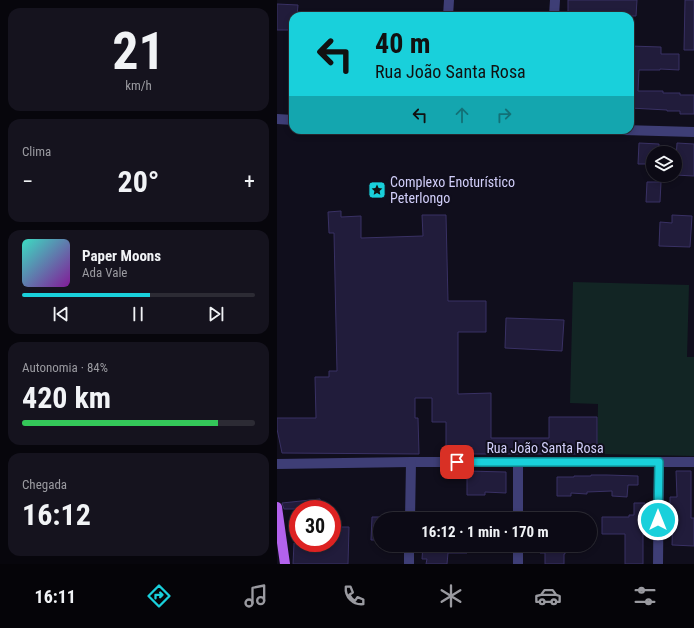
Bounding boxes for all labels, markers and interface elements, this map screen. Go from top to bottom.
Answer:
text: 21 [112,21,165,82]
text: 40 m [375,27,431,60]
icon: left [309,28,361,80]
text: Rua João Santa Rosa [375,61,526,82]
text: km/h [125,78,152,93]
icon: left [409,104,431,126]
icon: ahead [451,104,473,126]
icon: right [493,104,515,126]
text: Clima [22,144,51,159]
map controls [646,146,682,182]
button: layers [646,146,682,182]
text: 20° [118,164,160,199]
text: − [22,169,33,194]
text: + [244,169,255,194]
place label: Complexo Enoturístico Peterlongo [390,174,515,206]
place icon: Complexo Enoturístico Peterlongo [367,180,387,200]
text: Paper Moons [82,247,161,265]
text: Ada Vale [82,265,127,280]
icon: previous [50,303,72,325]
icon: pause [127,303,149,325]
icon: next [205,303,227,325]
text: Autonomia · 84% [22,360,108,375]
text: 420 km [22,380,111,415]
street label: Rua João Santa Rosa [486,440,604,456]
pin [440,445,474,479]
icon: arrive [446,451,468,473]
text: Chegada [22,477,67,492]
text: 16:12 [22,497,91,532]
position arrow [637,499,679,541]
speed limit sign: 30 [289,500,341,552]
text: 16:12 · 1 min · 170 m [421,523,549,541]
icon: directions [145,582,173,610]
icon: music [242,582,270,610]
icon: phone [340,582,368,610]
icon: climate [437,582,465,610]
icon: car [534,582,562,610]
icon: filters [631,582,659,610]
text: 16:11 [35,586,76,607]

